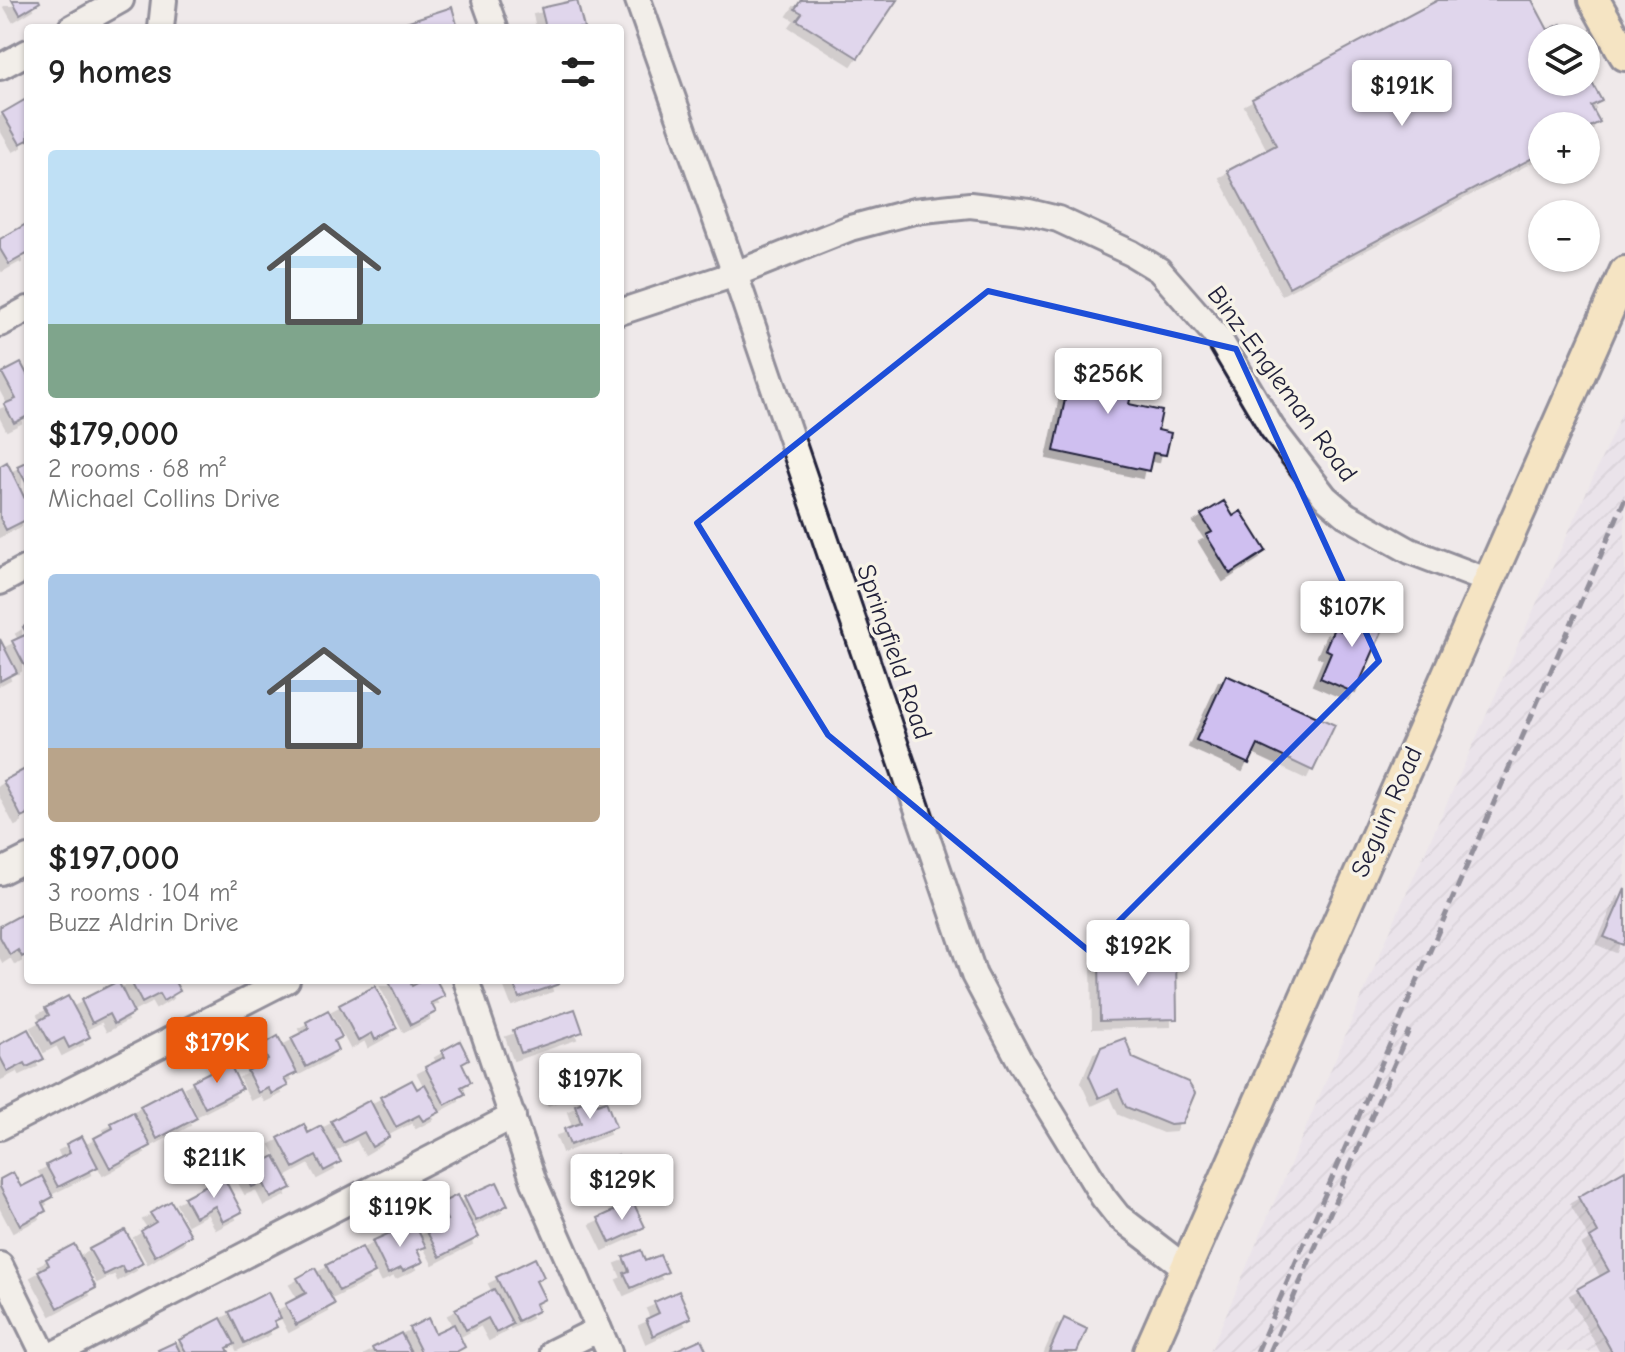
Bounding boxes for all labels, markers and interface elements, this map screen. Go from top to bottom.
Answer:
map controls [1528,24,1600,272]
button: layers [1528,24,1600,96]
icon: filters [556,50,600,94]
text: 9 homes [48,52,172,92]
pin: $191K [1346,60,1458,128]
text: $191K [1370,71,1434,101]
button: + [1528,112,1600,184]
button: − [1528,200,1600,272]
icon: home [252,202,396,346]
street label: Binz-Engleman Road [1201,280,1363,488]
pin: $256K [1052,348,1164,416]
text: $256K [1073,359,1143,389]
text: $179,000 [48,414,179,454]
text: 2 rooms · 68 m² [48,454,226,484]
text: Michael Collins Drive [48,484,280,514]
street label: Springfield Road [850,561,938,743]
pin: $107K [1296,581,1408,649]
text: $107K [1318,592,1386,622]
icon: home [252,626,396,770]
street label: Seguin Road [1345,742,1429,882]
text: $197,000 [48,838,180,878]
text: 3 rooms · 104 m² [48,878,237,908]
text: Buzz Aldrin Drive [48,908,238,938]
pin: $192K [1082,920,1194,988]
text: $192K [1104,931,1172,961]
pin: $179K [161,1017,273,1085]
text: $179K [184,1028,250,1058]
pin: $197K [534,1053,646,1121]
text: $197K [557,1064,623,1094]
pin: $211K [158,1132,270,1200]
text: $211K [182,1143,246,1173]
pin: $129K [566,1154,678,1222]
text: $129K [588,1165,656,1195]
pin: $119K [344,1181,456,1249]
text: $119K [368,1192,432,1222]

